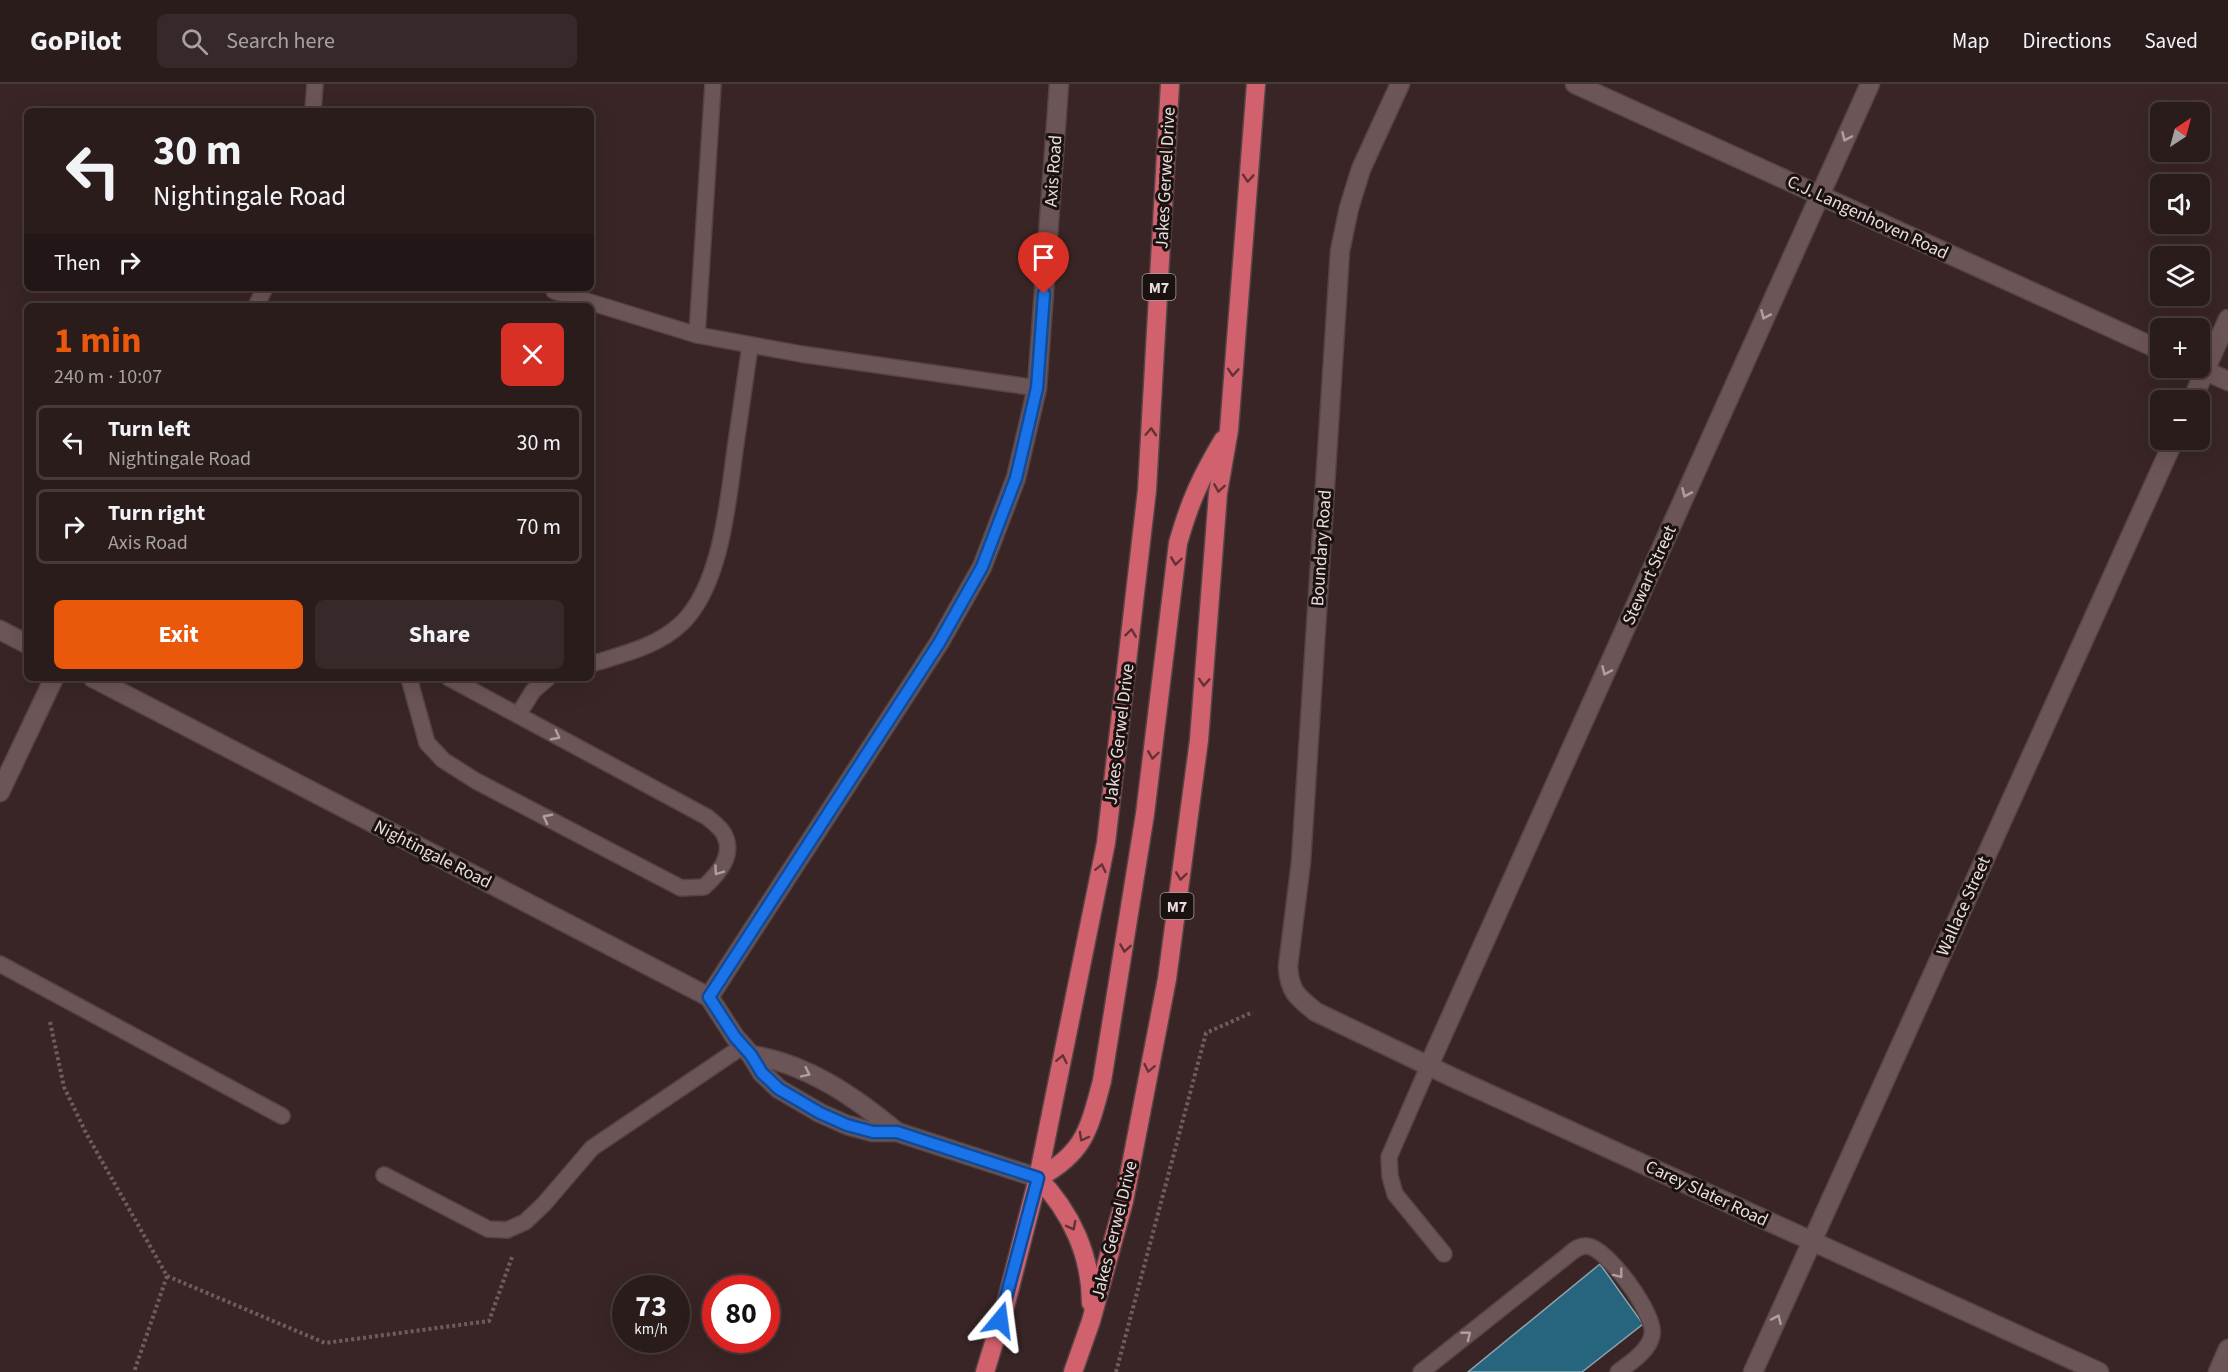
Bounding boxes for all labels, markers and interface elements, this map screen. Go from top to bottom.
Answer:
search box [157,14,577,68]
text: GoPilot [30,21,121,61]
icon: search [178,25,211,58]
text: Search here [226,25,335,57]
text: Map [1952,26,1990,56]
text: Directions [2023,26,2111,56]
text: Saved [2144,26,2198,56]
north arrow [2150,102,2210,162]
map controls [2150,102,2210,450]
street label: Jakes Gerwel Drive [1149,106,1182,250]
text: 30 m [153,121,242,181]
one-way arrow [1841,131,1853,142]
icon: left [54,132,132,210]
street label: Axis Road [1039,134,1068,208]
street label: C.J. Langenhoven Road [1783,169,1952,266]
one-way arrow [1242,173,1255,182]
button: sound [2150,174,2210,234]
text: Nightingale Road [153,177,346,216]
pin [1018,232,1069,294]
icon: arrive [1027,241,1060,274]
icon: right [113,246,146,279]
button: layers [2150,246,2210,306]
text: Then [54,247,101,279]
road number: M7 [1142,274,1176,300]
one-way arrow [1761,309,1773,320]
text: 1 min [54,315,142,366]
button: + [2150,318,2210,378]
button: close [501,323,564,386]
text: 240 m · 10:07 [54,363,162,391]
one-way arrow [1227,368,1240,377]
button: − [2150,390,2210,450]
text: Turn left [108,413,190,445]
icon: left [57,426,90,459]
text: 30 m [516,427,561,459]
one-way arrow [1144,427,1157,436]
text: Nightingale Road [108,445,251,473]
one-way arrow [1213,483,1226,493]
one-way arrow [1681,487,1693,498]
street label: Boundary Road [1305,489,1338,607]
text: Turn right [108,497,205,529]
icon: right [57,510,90,543]
text: 70 m [516,511,561,543]
street label: Stewart Street [1616,521,1683,629]
text: Axis Road [108,529,188,557]
one-way arrow [1170,556,1182,566]
button: Exit [54,600,303,669]
button: Share [315,600,564,669]
one-way arrow [1124,628,1137,638]
street label: Jakes Gerwel Drive [1098,662,1141,806]
one-way arrow [1601,664,1613,675]
one-way arrow [1197,678,1210,687]
one-way arrow [549,729,560,740]
one-way arrow [1147,750,1160,759]
street label: Nightingale Road [370,814,496,895]
one-way arrow [542,814,553,826]
street label: Wallace Street [1930,852,1997,960]
one-way arrow [1094,863,1107,873]
one-way arrow [714,865,725,876]
one-way arrow [1175,871,1187,881]
road number: M7 [1160,893,1194,919]
one-way arrow [1119,943,1131,952]
one-way arrow [1055,1054,1068,1064]
one-way arrow [1143,1063,1156,1073]
one-way arrow [800,1065,811,1077]
one-way arrow [1079,1131,1090,1142]
street label: Carey Slater Road [1641,1154,1772,1233]
street label: Jakes Gerwel Drive [1085,1158,1144,1302]
one-way arrow [1065,1219,1076,1230]
one-way arrow [1612,1267,1623,1278]
speed limit sign: 80 [702,1275,780,1353]
text: 73 [635,1285,667,1328]
position arrow [968,1288,1032,1352]
one-way arrow [1769,1314,1781,1325]
text: km/h [634,1319,668,1340]
one-way arrow [1460,1332,1471,1343]

